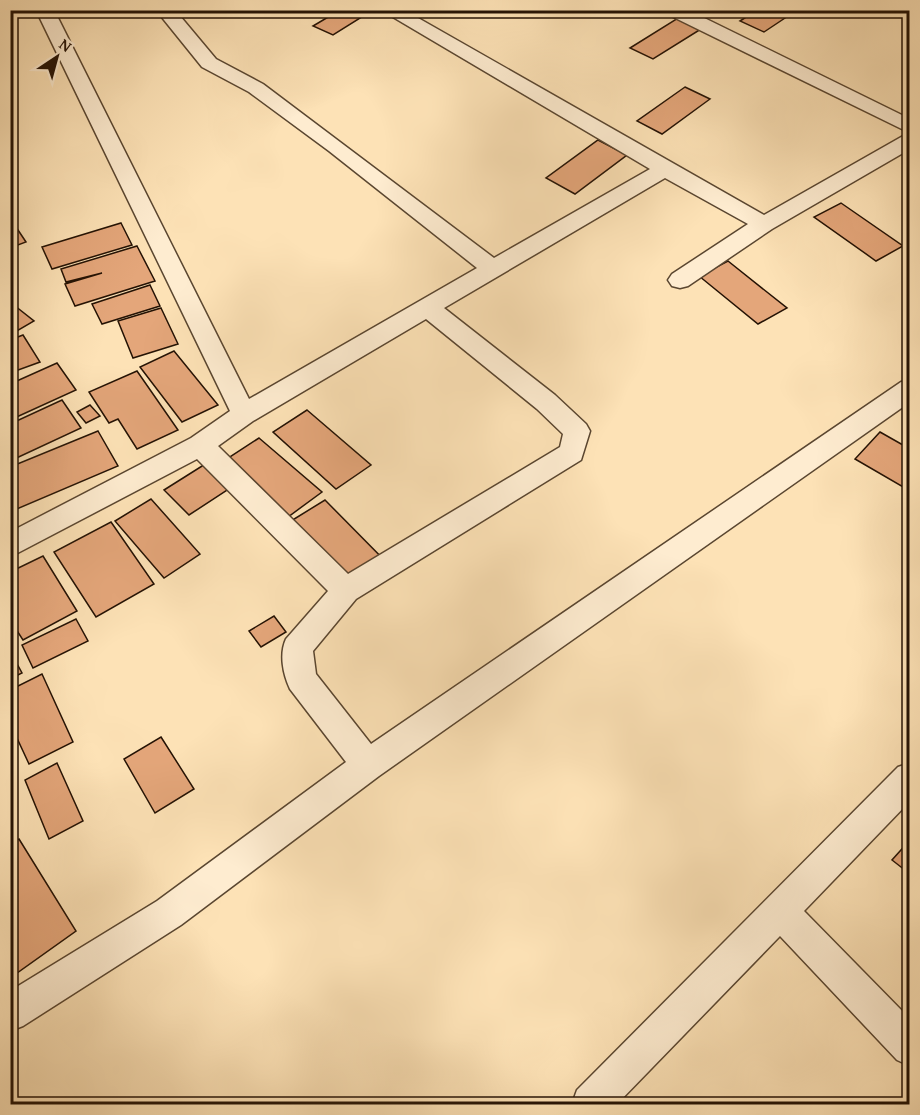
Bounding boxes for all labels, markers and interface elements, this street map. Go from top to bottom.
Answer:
north arrow [27,27,87,87]
text: N [54,32,77,58]

